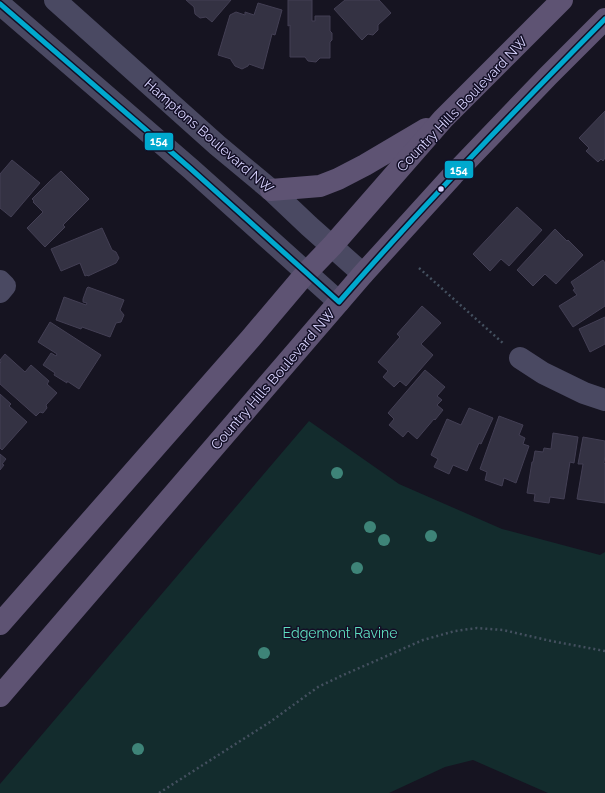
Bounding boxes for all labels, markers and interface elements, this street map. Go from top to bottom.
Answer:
street label: Country Hills Boulevard NW [393,33,531,175]
street label: Hamptons Boulevard NW [141,76,277,197]
line badge: 154 [144,132,174,151]
text: 154 [150,135,168,148]
line badge: 154 [444,160,474,179]
text: 154 [450,164,468,177]
unlabelled marker [436,184,446,194]
street label: Country Hills Boulevard NW [208,305,339,453]
park label: Edgemont Ravine [283,625,397,641]

